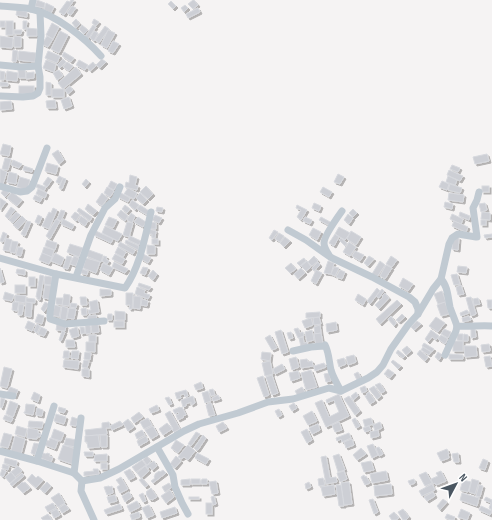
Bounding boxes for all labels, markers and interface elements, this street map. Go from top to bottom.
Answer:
north arrow [436,464,476,504]
text: N [456,471,470,484]

